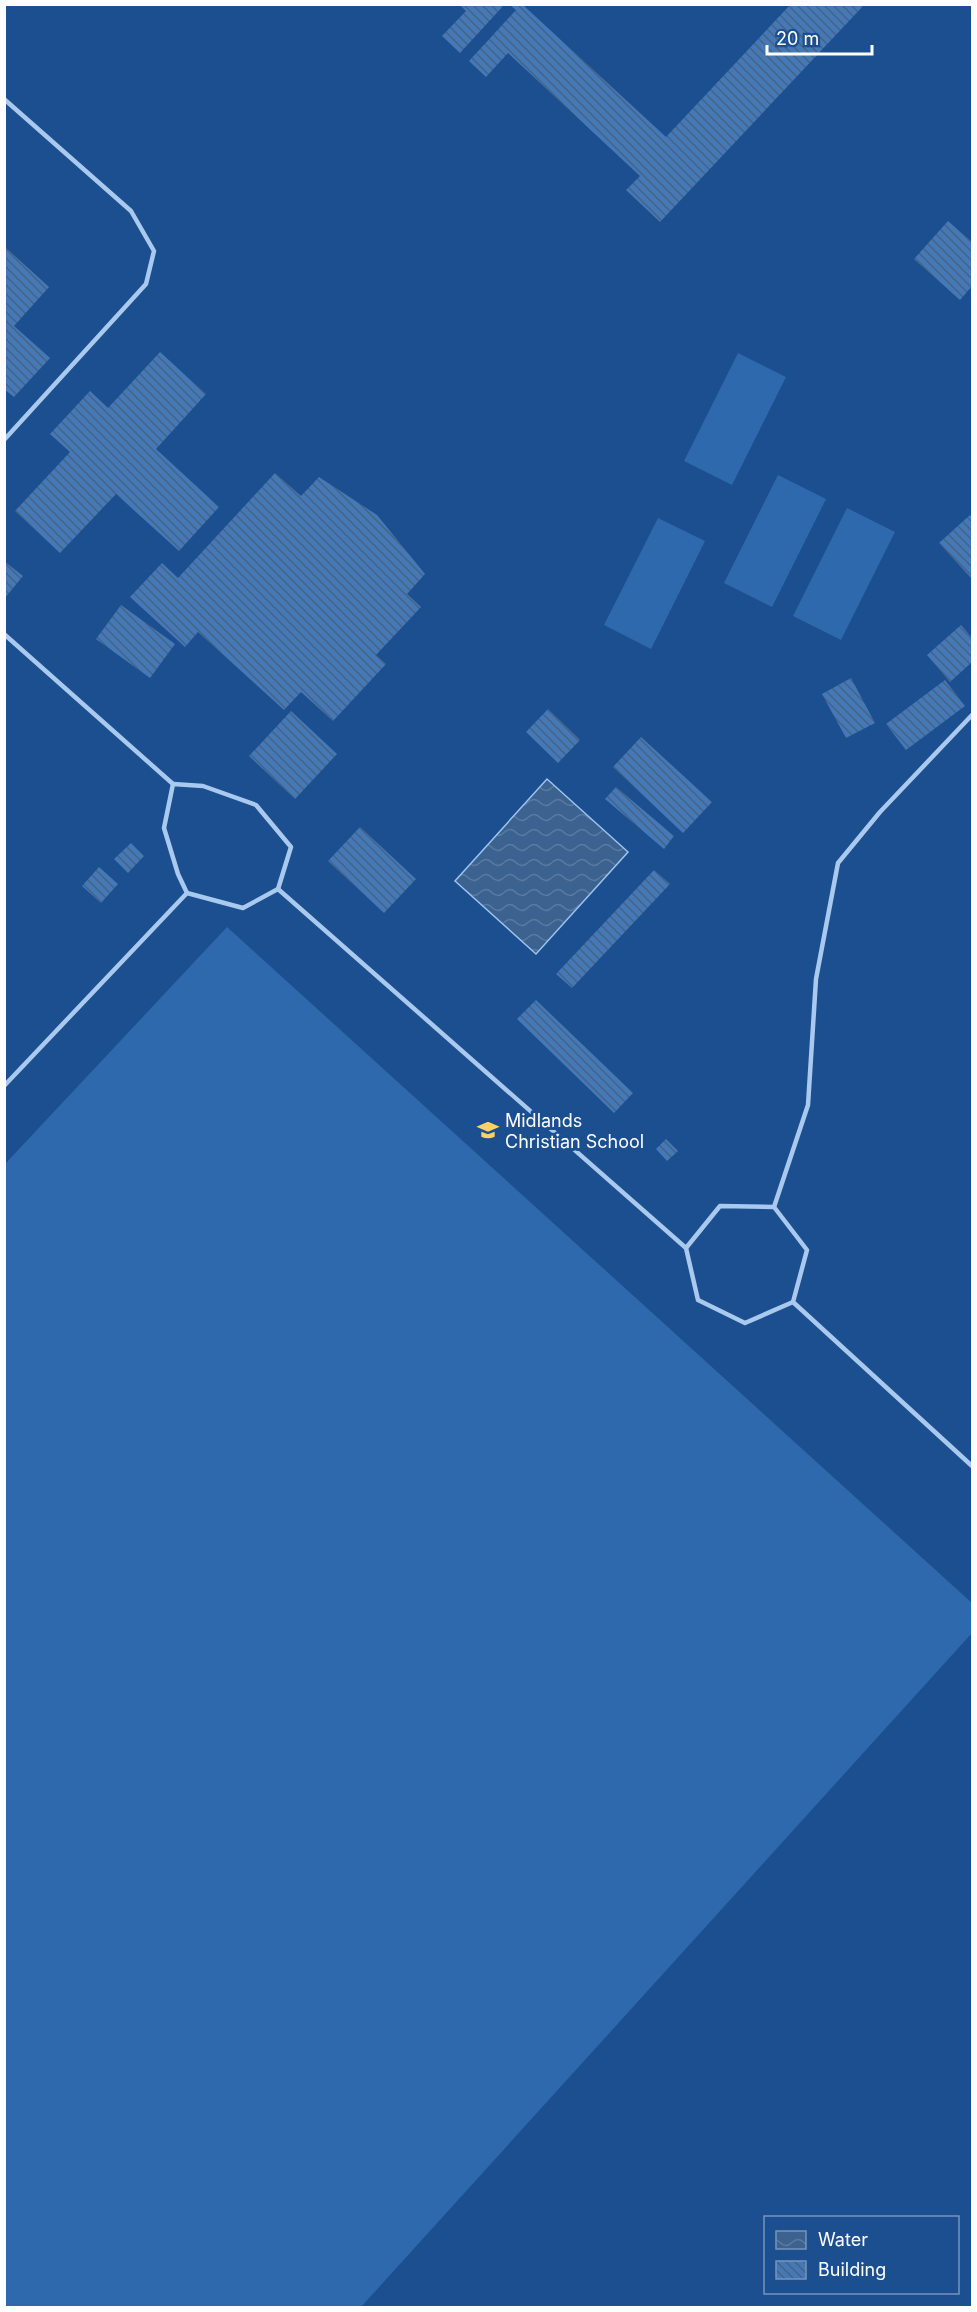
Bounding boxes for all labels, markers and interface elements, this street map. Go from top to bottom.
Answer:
scale bar [767,18,872,56]
text: 20 m [776,28,819,49]
place label: Midlands Christian School [505,1110,644,1152]
school or university icon: Midlands Christian School [476,1118,500,1142]
legend [764,2216,959,2294]
text: Water [818,2229,868,2250]
text: Building [818,2259,886,2280]

